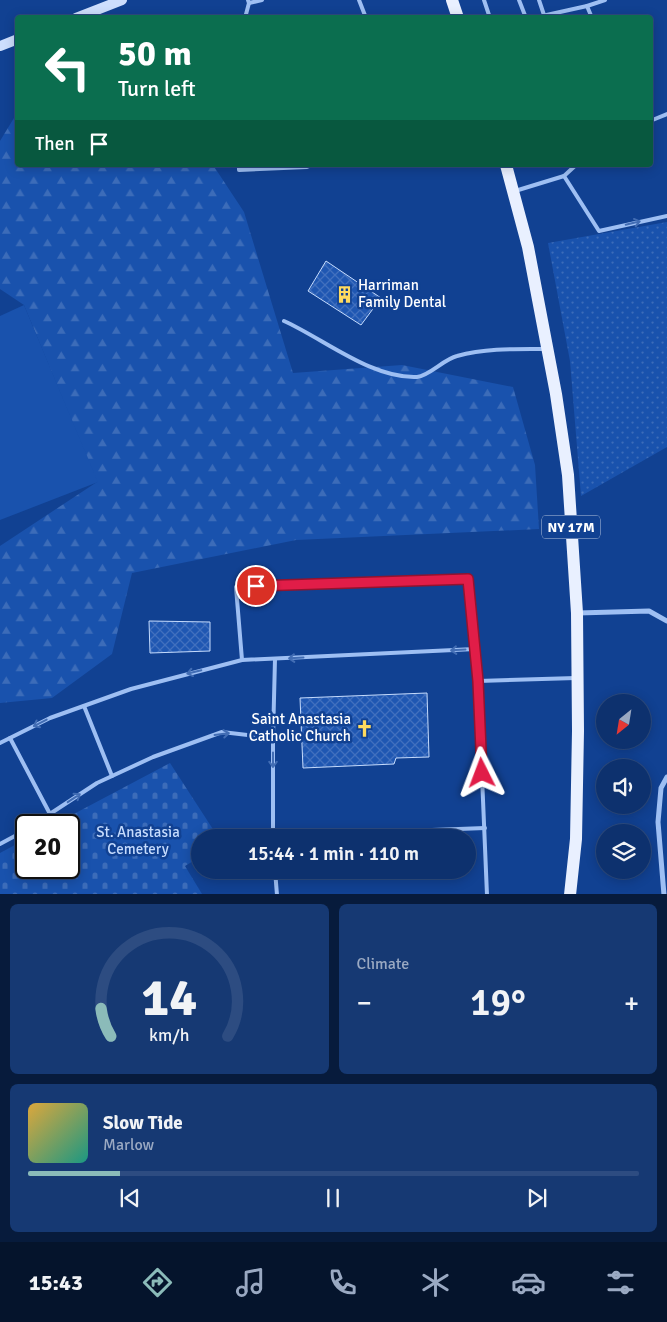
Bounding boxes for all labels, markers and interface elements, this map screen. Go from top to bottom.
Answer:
text: 50 m [118,32,192,75]
icon: left [35,35,100,100]
text: Turn left [118,75,196,102]
icon: arrive [85,130,113,158]
text: Then [35,132,75,156]
one-way arrow [624,218,640,227]
place label: Harriman Family Dental [358,276,446,311]
building icon: Harriman Family Dental [334,284,354,304]
road number: NY 17M [542,516,600,538]
pin [235,565,277,607]
icon: arrive [242,572,270,600]
one-way arrow [451,645,467,654]
one-way arrow [288,653,304,662]
one-way arrow [187,668,203,677]
north arrow [596,694,651,749]
map controls [596,694,651,879]
place label: Saint Anastasia Catholic Church [249,710,351,745]
one-way arrow [33,718,48,728]
church icon: Saint Anastasia Catholic Church [355,718,375,738]
one-way arrow [214,729,230,739]
position arrow [455,746,507,798]
one-way arrow [268,752,278,768]
button: sound [596,759,651,814]
one-way arrow [67,793,81,803]
speed limit sign: 20 [15,814,80,879]
park label: St. Anastasia Cemetery [96,823,180,858]
button: layers [596,824,651,879]
text: 15:44 · 1 min · 110 m [248,842,419,866]
text: Climate [357,954,409,974]
text: 14 [141,966,197,1030]
text: 19° [470,979,526,1026]
text: − [357,986,372,1020]
text: + [624,986,639,1020]
text: km/h [149,1024,189,1046]
text: Slow Tide [103,1111,183,1135]
text: Marlow [103,1135,154,1155]
icon: previous [116,1184,144,1212]
icon: pause [319,1184,347,1212]
icon: next [523,1184,551,1212]
icon: directions [140,1265,175,1300]
icon: music [233,1265,268,1300]
icon: phone [325,1265,360,1300]
icon: climate [418,1265,453,1300]
icon: car [511,1265,546,1300]
icon: filters [603,1265,638,1300]
text: 15:43 [29,1269,83,1296]

